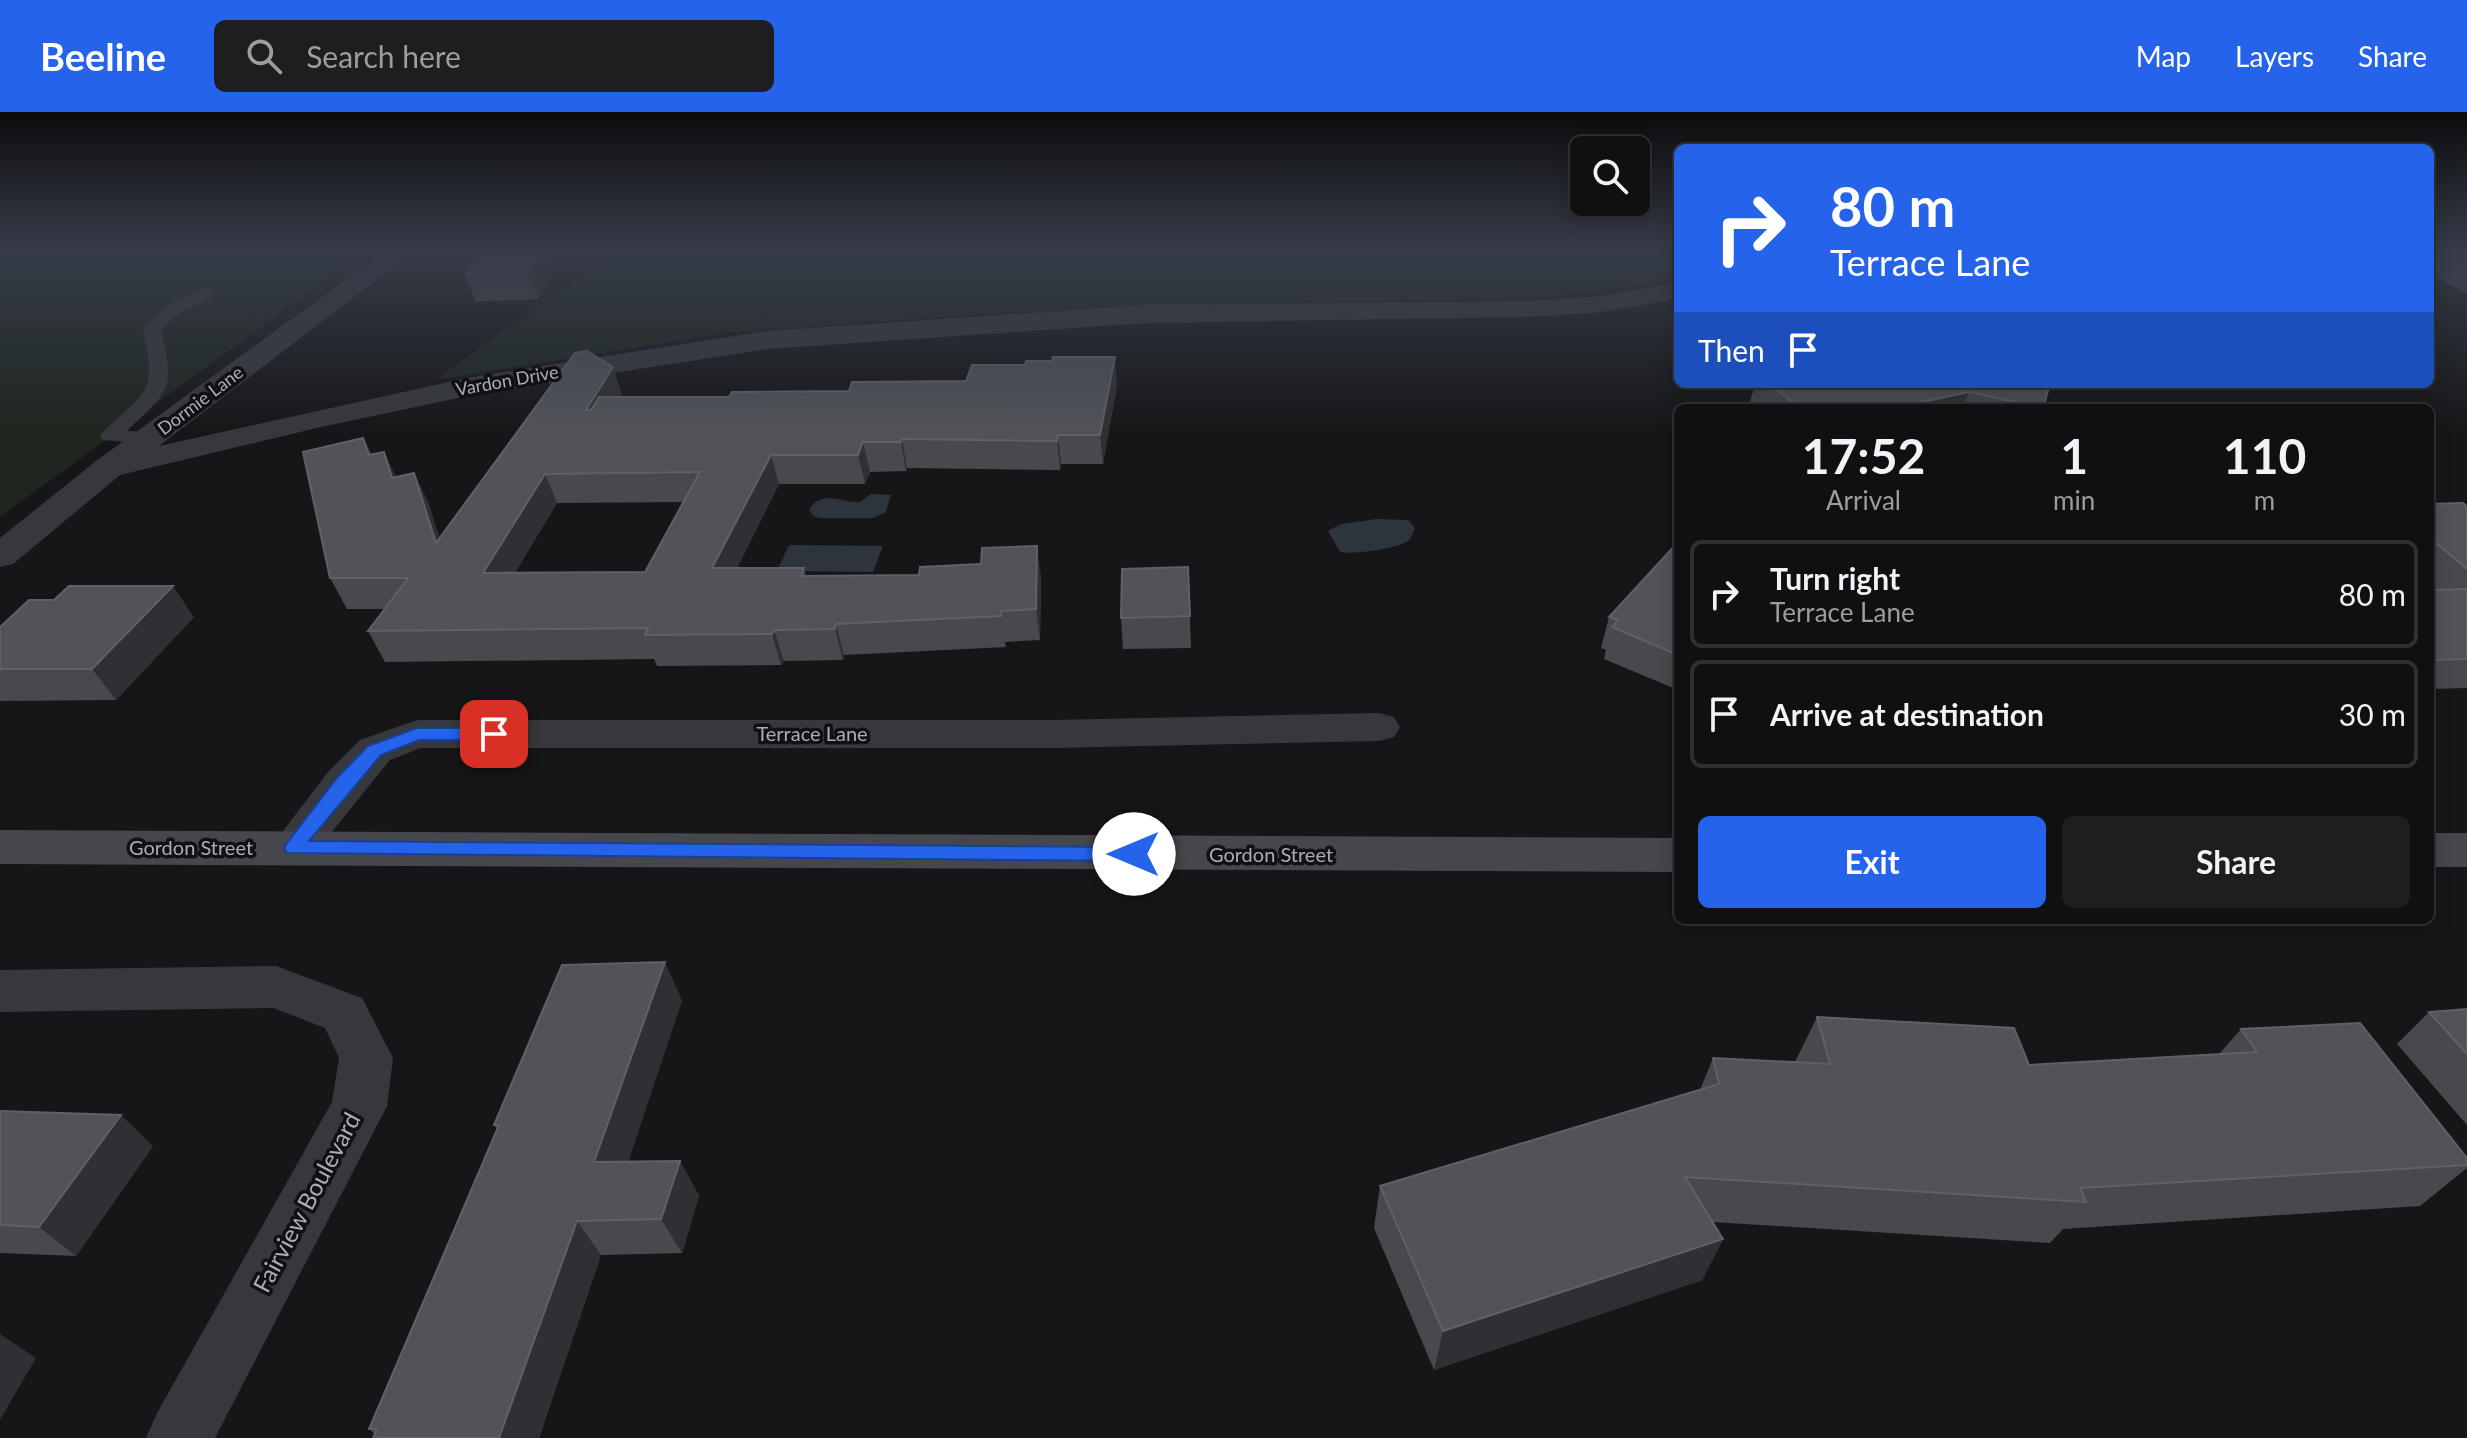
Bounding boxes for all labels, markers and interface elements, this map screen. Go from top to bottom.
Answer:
search box [214,20,774,92]
text: Beeline [40,33,166,79]
icon: search [242,34,286,78]
text: Search here [306,38,461,74]
text: Map [2136,39,2191,73]
text: Layers [2235,39,2314,73]
text: Share [2358,39,2427,73]
map controls [1570,136,1650,216]
button: search [1570,136,1650,216]
text: 80 m [1830,172,1955,239]
icon: right [1698,176,1802,280]
text: Terrace Lane [1830,240,2030,284]
icon: arrive [1781,328,1825,372]
text: Then [1698,332,1765,368]
street label: Vardon Drive [454,360,560,400]
street label: Dormie Lane [153,361,247,439]
text: 17:52 [1802,427,1925,484]
text: 1 [2060,427,2088,484]
text: 110 [2223,427,2306,484]
text: Arrival [1826,484,1901,516]
text: min [2053,484,2095,516]
text: m [2254,484,2275,516]
text: Turn right [1770,560,1900,596]
icon: right [1702,572,1746,616]
text: 80 m [2339,576,2406,612]
text: Terrace Lane [1770,596,1915,628]
icon: arrive [1702,692,1746,736]
text: Arrive at destination [1770,696,2044,732]
text: 30 m [2339,696,2406,732]
pin [460,700,528,768]
icon: arrive [472,712,516,756]
street label: Terrace Lane [756,721,868,745]
position arrow [1092,812,1176,896]
button: Exit [1698,816,2046,908]
button: Share [2062,816,2410,908]
street label: Gordon Street [129,835,253,859]
street label: Gordon Street [1209,842,1333,866]
street label: Fairview Boulevard [246,1107,366,1297]

